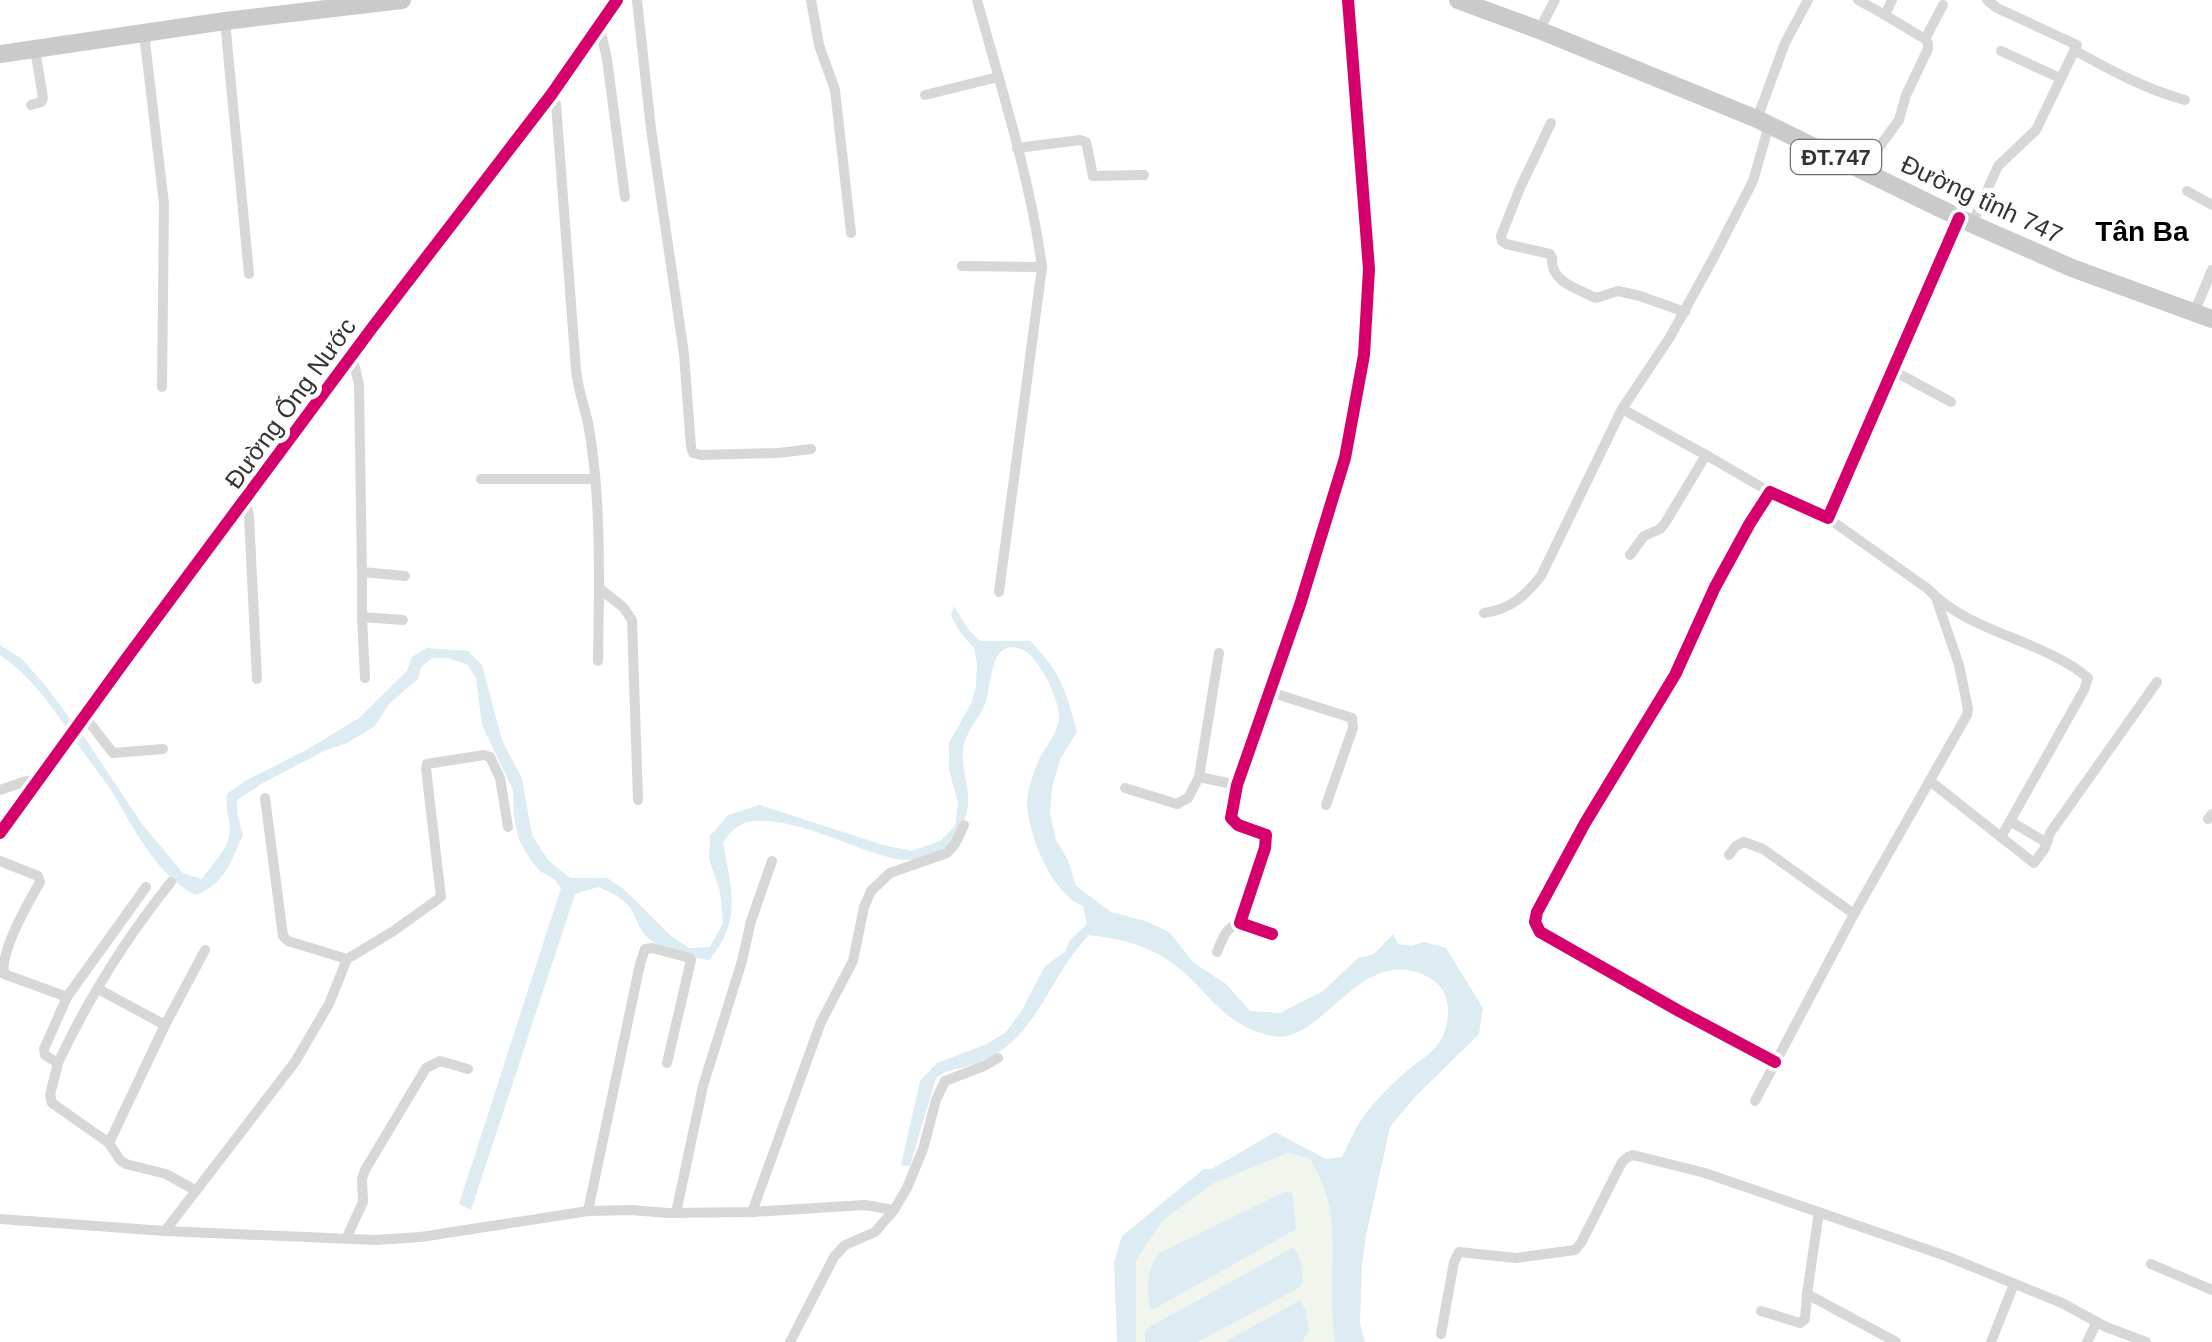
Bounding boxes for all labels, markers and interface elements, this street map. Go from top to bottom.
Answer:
road number: ĐT.747 [1791,140,1881,174]
street label: Đường tỉnh 747 [1897,149,2067,249]
district label: Tân Ba [2095,216,2189,247]
street label: Đường Ống Nước [218,312,361,494]

